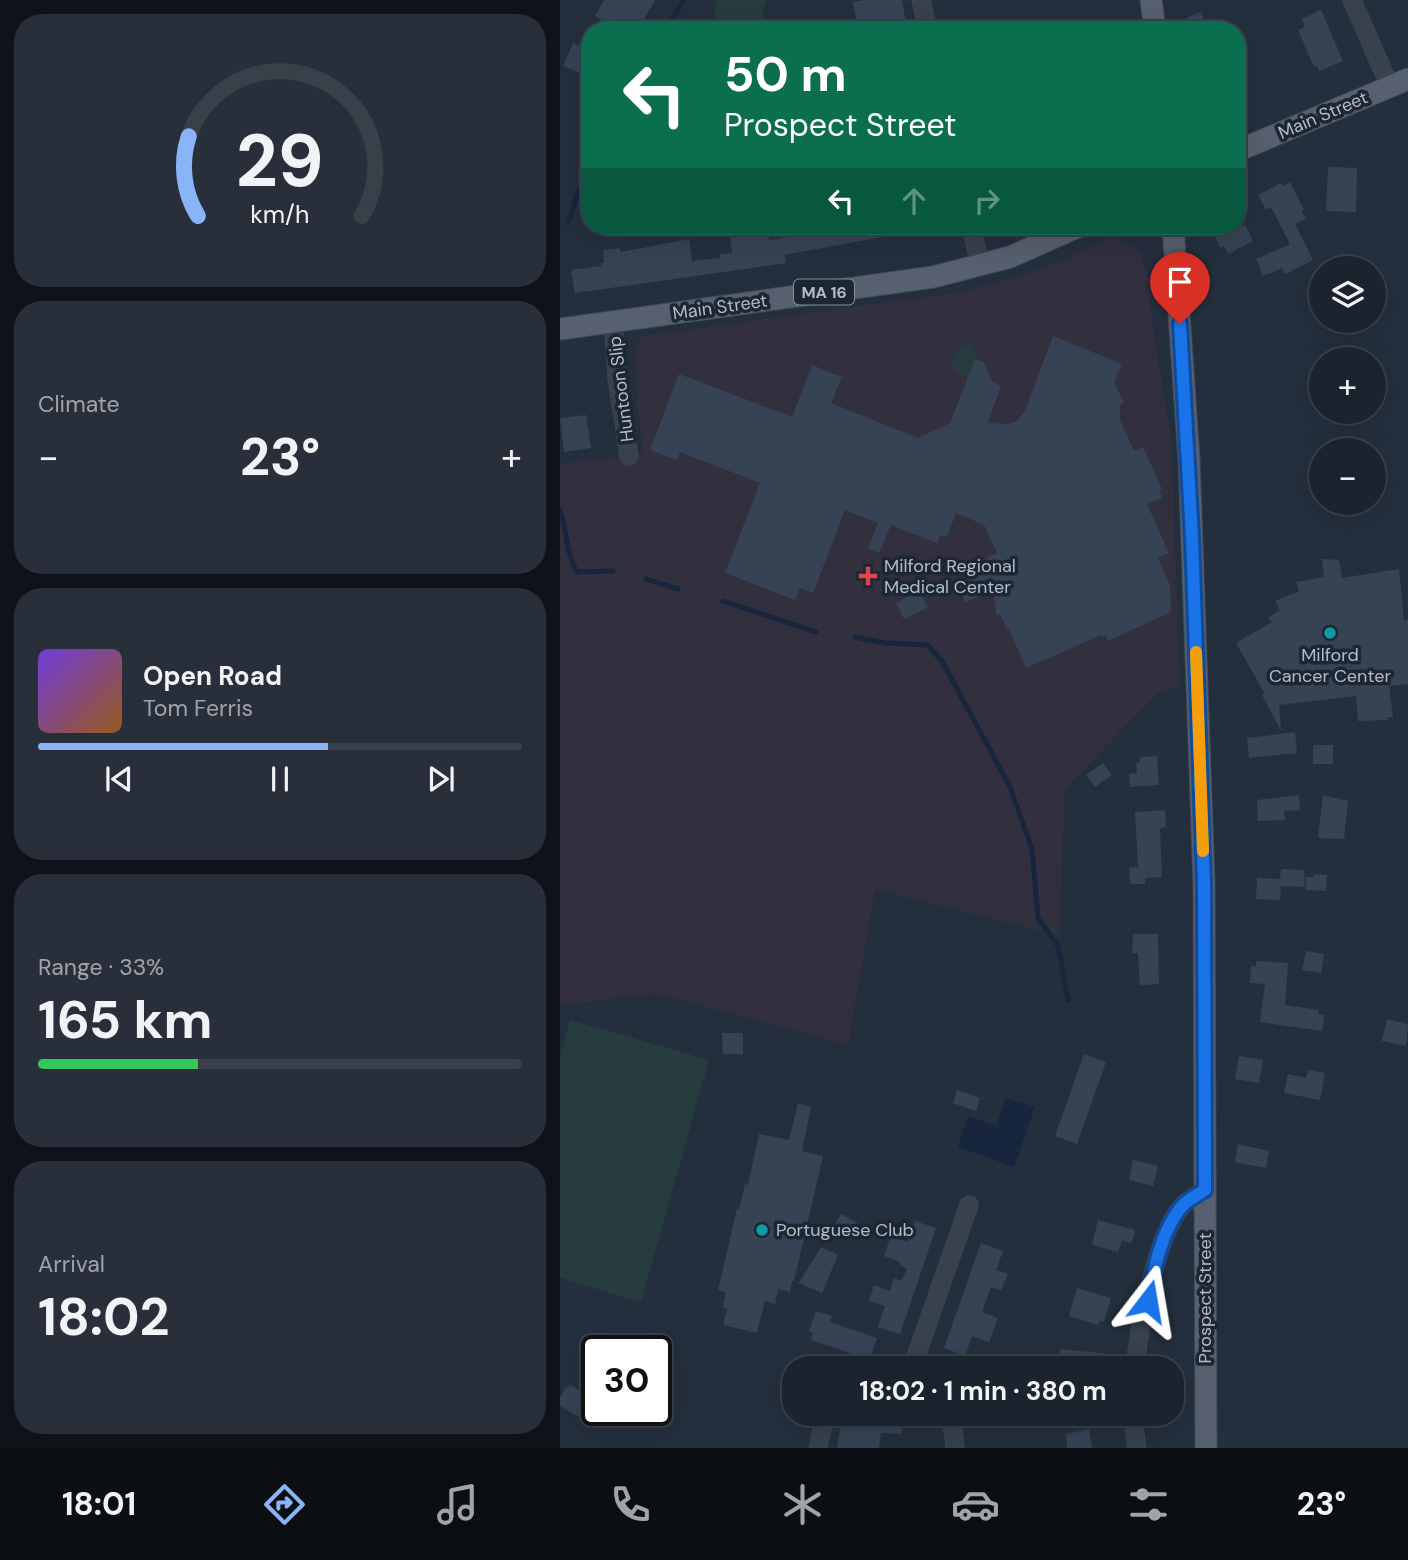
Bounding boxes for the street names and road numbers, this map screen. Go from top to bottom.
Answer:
street label: Main Street [1274,85,1372,145]
road number: MA 16 [794,280,854,304]
street label: Main Street [671,288,769,326]
street label: Huntoon Slip [603,335,639,443]
street label: Prospect Street [1193,1233,1217,1363]

